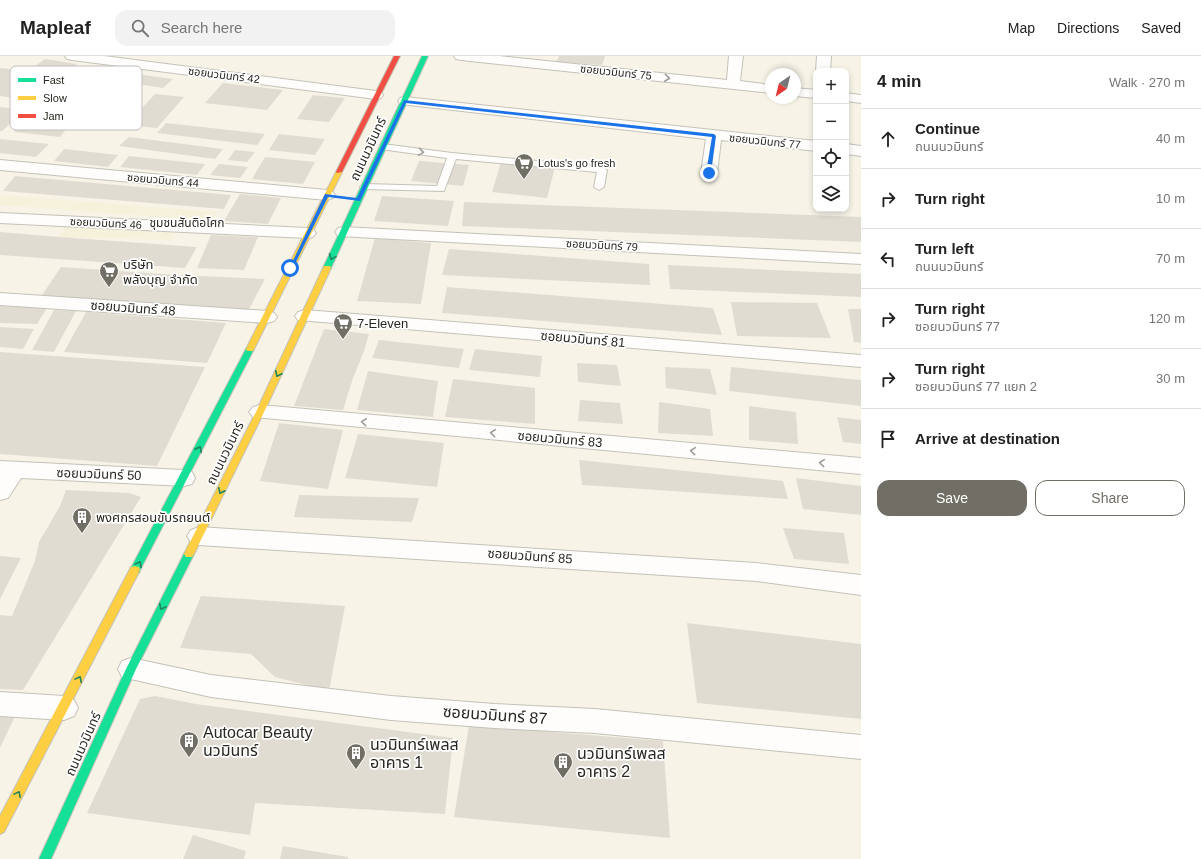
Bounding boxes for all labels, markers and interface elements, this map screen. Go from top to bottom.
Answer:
search box [115,10,395,46]
text: Mapleaf [20,17,91,38]
icon: search [129,17,151,39]
text: Search here [161,19,242,36]
text: Map [1008,20,1035,36]
text: Directions [1057,20,1119,36]
text: Saved [1141,20,1181,36]
street label: ซอยนวมินทร์ 75 [580,62,652,82]
street label: ซอยนวมินทร์ 42 [188,65,260,85]
legend [10,66,142,130]
north arrow [765,68,801,104]
map controls [813,68,849,212]
button: + [813,68,849,104]
text: 4 min [877,72,921,91]
one-way arrow [664,73,670,82]
text: Fast [43,74,64,86]
text: Walk · 270 m [1109,75,1185,90]
text: Slow [43,92,67,104]
button: − [813,104,849,140]
text: Jam [43,110,64,122]
street label: ถนนนวมินทร์ [347,114,390,183]
text: Continue [915,120,980,137]
icon: ahead [877,128,899,150]
street label: ซอยนวมินทร์ 77 [729,131,801,151]
text: 40 m [1156,131,1185,146]
text: ถนนนวมินทร์ [915,139,983,154]
button: locate [813,140,849,176]
one-way arrow [418,147,425,156]
supermarket icon: Lotus's go fresh [513,152,535,180]
place label: Lotus's go fresh [538,157,615,169]
route end [700,164,718,182]
street label: ซอยนวมินทร์ 44 [127,171,199,189]
button: layers [813,176,849,212]
icon: right [877,188,899,210]
text: Turn right [915,190,985,207]
text: 10 m [1156,191,1185,206]
street label: ซอยนวมินทร์ 46 [70,215,142,231]
district label: ชุมชนสันติอโศก [150,216,224,230]
street label: ซอยนวมินทร์ 79 [566,237,638,253]
text: Turn left [915,240,974,257]
icon: left [877,248,899,270]
text: 70 m [1156,251,1185,266]
one-way arrow [329,252,337,260]
place label: บริษัท พลังบุญ จำกัด [123,257,198,287]
route start [281,259,299,277]
text: ถนนนวมินทร์ [915,259,983,274]
supermarket icon: บริษัท พลังบุญ จำกัด [98,260,120,288]
street label: ซอยนวมินทร์ 48 [90,298,176,318]
text: Turn right [915,300,985,317]
icon: right [877,308,899,330]
text: 120 m [1149,311,1185,326]
supermarket icon: 7-Eleven [332,312,354,340]
place label: 7-Eleven [357,316,408,331]
text: ซอยนวมินทร์ 77 [915,319,1000,334]
street label: ซอยนวมินทร์ 81 [540,328,626,350]
text: Turn right [915,360,985,377]
icon: right [877,368,899,390]
one-way arrow [275,370,283,378]
text: 30 m [1156,371,1185,386]
text: ซอยนวมินทร์ 77 แยก 2 [915,379,1037,394]
one-way arrow [361,417,367,426]
street label: ถนนนวมินทร์ [203,418,247,487]
street label: ซอยนวมินทร์ 83 [517,428,603,450]
icon: arrive [877,428,899,450]
one-way arrow [490,429,497,438]
text: Arrive at destination [915,430,1060,447]
one-way arrow [194,445,202,453]
one-way arrow [690,447,696,456]
one-way arrow [819,459,825,468]
street label: ซอยนวมินทร์ 50 [56,465,142,483]
button: Save [877,480,1027,516]
button: Share [1035,480,1185,516]
one-way arrow [218,487,226,495]
building icon: พงศกรสอนขับรถยนต์ [71,506,93,534]
place label: พงศกรสอนขับรถยนต์ [96,510,210,525]
street label: ซอยนวมินทร์ 85 [487,546,573,566]
one-way arrow [134,561,142,568]
one-way arrow [159,603,167,611]
one-way arrow [74,676,82,683]
street label: ซอยนวมินทร์ 87 [442,703,548,727]
street label: ถนนนวมินทร์ [62,709,104,778]
place label: Autocar Beauty นวมินทร์ [203,724,312,759]
building icon: Autocar Beauty นวมินทร์ [178,730,200,758]
place label: นวมินทร์เพลส อาคาร 1 [370,736,459,771]
building icon: นวมินทร์เพลส อาคาร 1 [345,742,367,770]
place label: นวมินทร์เพลส อาคาร 2 [577,745,666,780]
building icon: นวมินทร์เพลส อาคาร 2 [552,751,574,779]
one-way arrow [13,791,21,798]

